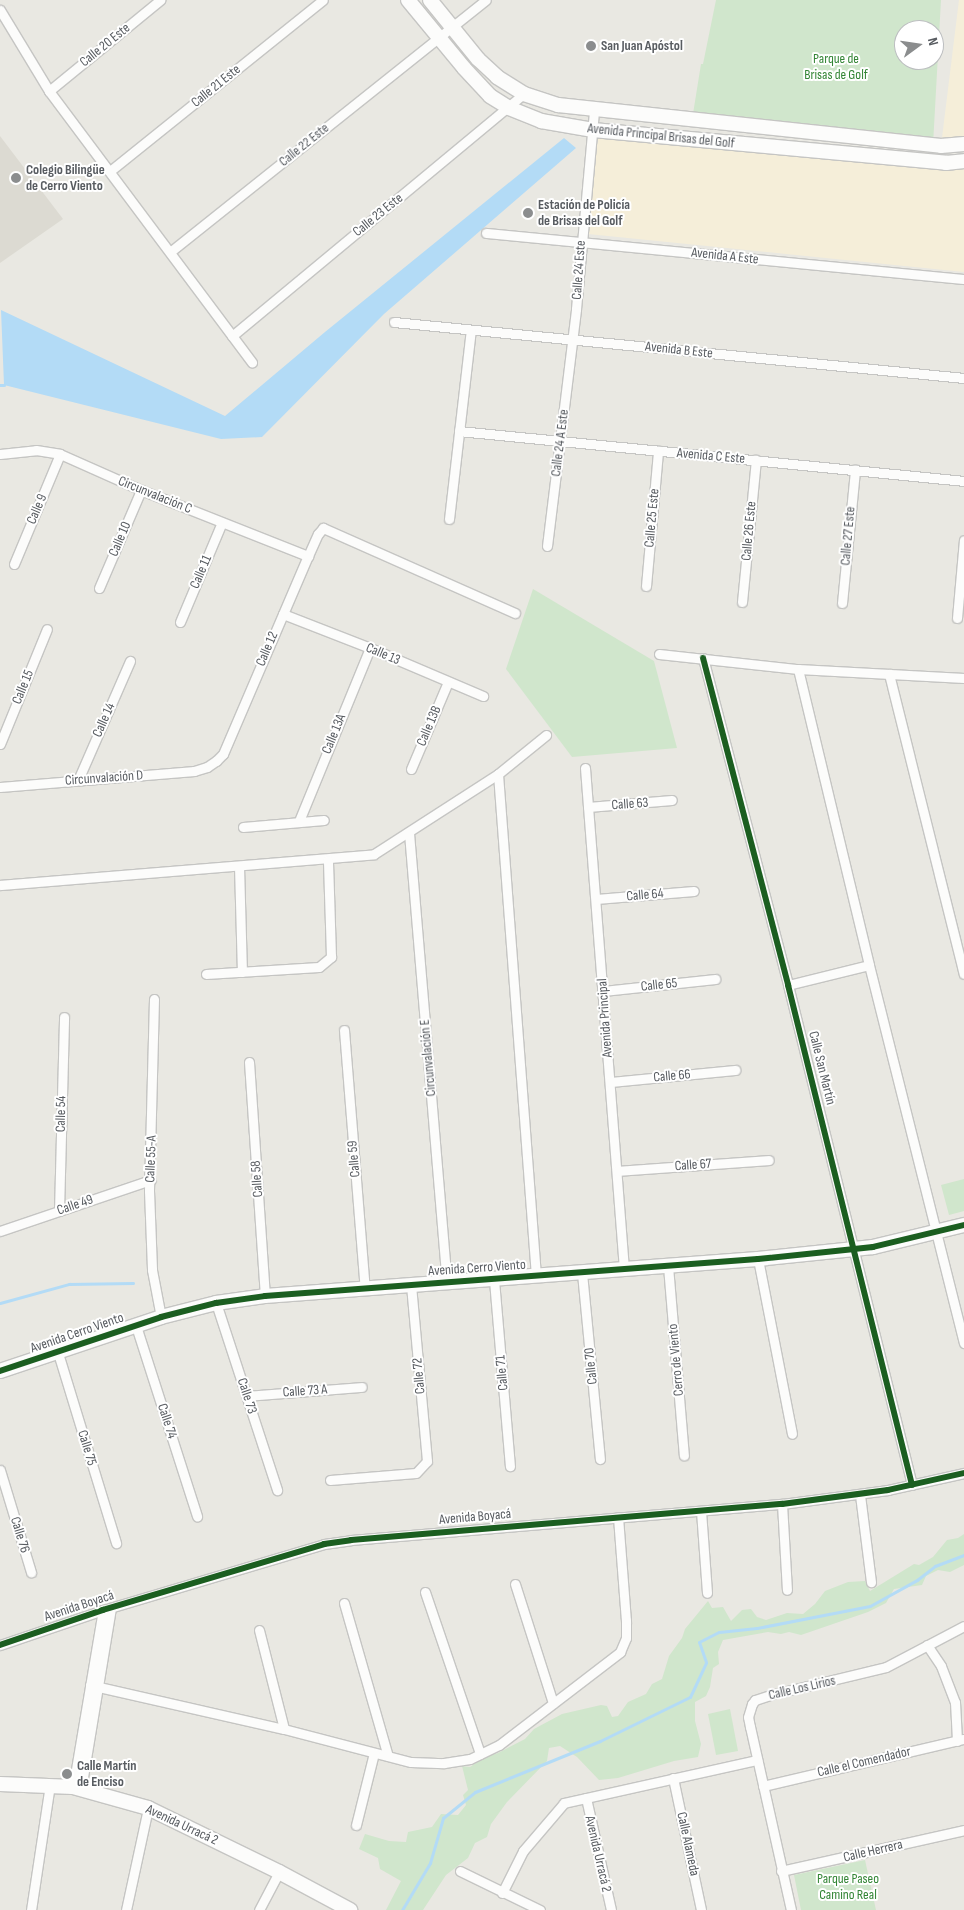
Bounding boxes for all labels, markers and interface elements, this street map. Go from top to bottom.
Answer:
street label: Calle 20 Este [76,20,134,70]
north arrow [894,20,944,70]
text: N [924,36,942,47]
place label: San Juan Apóstol [601,38,683,54]
marker: San Juan Apóstol [585,40,597,52]
park label: Parque de Brisas de Golf [804,51,868,84]
street label: Calle 21 Este [188,61,244,111]
street label: Calle 22 Este [276,120,332,170]
street label: Avenida Principal Brisas del Golf [587,120,735,152]
place label: Colegio Bilingüe de Cerro Viento [26,162,105,194]
marker: Colegio Bilingüe de Cerro Viento [10,172,22,184]
street label: Calle 23 Este [350,190,406,240]
place label: Estación de Policía de Brisas del Golf [538,197,630,230]
marker: Estación de Policía de Brisas del Golf [522,207,534,219]
street label: Calle 24 Este [569,240,589,300]
street label: Avenida A Este [691,244,759,268]
street label: Avenida B Este [644,338,714,362]
street label: Calle 24 A Este [548,408,572,478]
street label: Avenida C Este [676,445,746,467]
street label: Circunvalación C [116,473,194,517]
street label: Calle 25 Este [641,488,663,548]
street label: Calle 9 [23,491,51,527]
street label: Calle 26 Este [738,501,760,561]
street label: Calle 27 Este [837,506,859,566]
street label: Calle 10 [105,519,135,559]
street label: Calle 11 [186,553,216,591]
street label: Calle 12 [252,629,282,669]
street label: Calle 13 [363,639,403,669]
street label: Calle 15 [9,667,37,707]
street label: Calle 14 [89,700,119,740]
street label: Calle 13B [413,703,445,749]
street label: Calle 13A [318,711,350,757]
street label: Circunvalación D [64,767,144,789]
street label: Calle 63 [611,794,649,814]
street label: Calle 64 [626,885,664,905]
street label: Calle 65 [640,975,678,995]
street label: Avenida Principal [594,978,616,1058]
street label: Circunvalación E [416,1019,440,1097]
street label: Calle San Martín [805,1029,839,1107]
street label: Calle 66 [653,1066,691,1086]
street label: Calle 54 [52,1096,70,1132]
street label: Calle 55-A [142,1135,160,1183]
street label: Calle 59 [344,1140,364,1178]
street label: Calle 67 [674,1155,712,1175]
street label: Calle 58 [247,1160,267,1198]
street label: Calle 49 [55,1191,95,1219]
street label: Avenida Cerro Viento [428,1256,526,1280]
street label: Avenida Cerro Viento [28,1309,126,1357]
street label: Cerro de Viento [664,1323,688,1397]
street label: Calle 70 [581,1347,601,1385]
street label: Calle 71 [492,1355,512,1391]
street label: Calle 72 [409,1357,429,1395]
street label: Calle 73 [233,1376,261,1416]
street label: Calle 73 A [282,1381,328,1401]
street label: Calle 74 [153,1401,181,1441]
street label: Calle 75 [74,1428,100,1468]
street label: Avenida Boyacá [438,1505,512,1529]
street label: Calle 76 [7,1515,33,1555]
street label: Avenida Boyacá [42,1587,116,1625]
street label: Calle Los Lirios [767,1672,837,1704]
street label: Calle el Comendador [816,1743,912,1781]
place label: Calle Martín de Enciso [77,1758,136,1790]
marker: Calle Martín de Enciso [61,1768,73,1780]
street label: Avenida Urracá 2 [143,1801,221,1849]
street label: Calle Alameda [673,1810,703,1878]
street label: Avenida Urracá 2 [581,1814,615,1894]
street label: Calle Herrera [842,1836,904,1866]
park label: Parque Paseo Camino Real [817,1871,879,1904]

